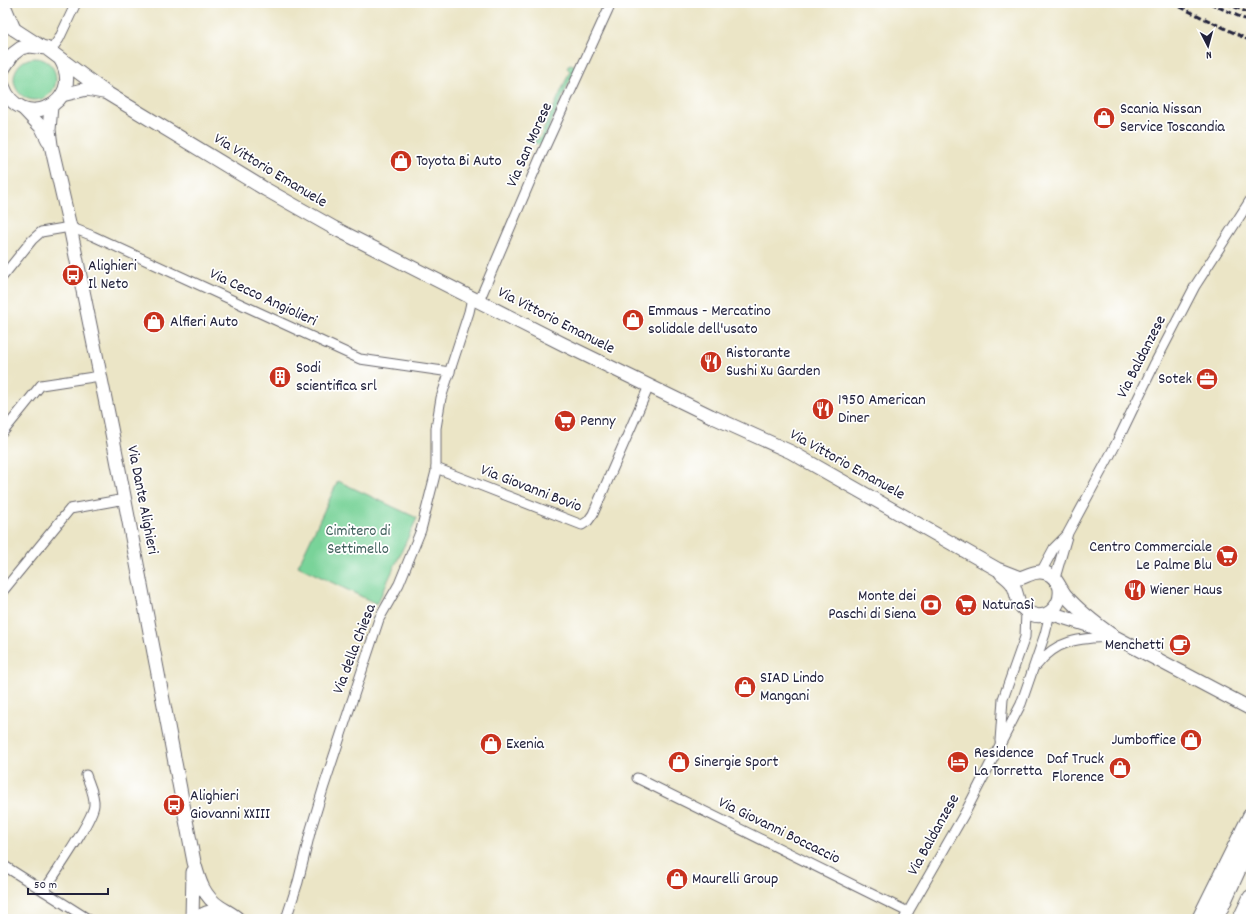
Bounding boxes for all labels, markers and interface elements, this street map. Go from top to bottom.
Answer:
north arrow [1188,26,1228,66]
text: N [1205,46,1212,62]
place label: Scania Nissan Service Toscandia [1120,98,1225,139]
street label: Via San Morese [501,99,559,191]
shop icon: Scania Nissan Service Toscandia [1091,105,1117,131]
street label: Via Vittorio Emanuele [209,128,331,214]
shop icon: Toyota Bi Auto [388,148,414,174]
place label: Toyota Bi Auto [416,150,502,173]
place label: Alighieri Il Neto [88,255,137,296]
bus stop icon: Alighieri Il Neto [60,262,86,288]
street label: Via Cecco Angiolieri [205,263,321,333]
street label: Via Vittorio Emanuele [493,281,619,361]
place label: Emmaus - Mercatino solidale dell'usato [648,300,771,341]
shop icon: Emmaus - Mercatino solidale dell'usato [620,307,646,333]
shop icon: Alfieri Auto [141,309,167,335]
place label: Alfieri Auto [170,311,238,334]
street label: Via Baldanzese [1111,312,1173,402]
place label: Ristorante Sushi Xu Garden [726,342,820,383]
restaurant icon: Ristorante Sushi Xu Garden [698,349,724,375]
place label: Sodi scientifica srl [296,357,377,398]
building icon: Sodi scientifica srl [267,364,293,390]
office icon: Sotek [1194,366,1220,392]
place label: Sotek [1158,368,1192,391]
place label: 1950 American Diner [838,389,926,430]
restaurant icon: 1950 American Diner [810,396,836,422]
supermarket icon: Penny [552,408,578,434]
place label: Penny [580,410,616,433]
street label: Via Vittorio Emanuele [785,424,909,506]
street label: Via Dante Alighieri [120,444,164,556]
street label: Via Giovanni Bovio [477,459,585,519]
park label: Cimitero di Settimello [326,520,390,561]
place label: Centro Commerciale Le Palme Blu [1089,536,1212,577]
supermarket icon: Centro Commerciale Le Palme Blu [1214,543,1240,569]
restaurant icon: Wiener Haus [1122,577,1148,603]
place label: Wiener Haus [1150,579,1223,602]
place label: Monte dei Paschi di Siena [828,585,916,626]
bank icon: Monte dei Paschi di Siena [918,592,944,618]
supermarket icon: NaturaSì [953,592,979,618]
place label: NaturaSì [982,594,1034,617]
street label: Via della Chiesa [327,600,383,697]
cafe icon: Menchetti [1167,632,1193,658]
place label: Menchetti [1105,634,1164,657]
place label: SIAD Lindo Mangani [760,667,824,708]
shop icon: SIAD Lindo Mangani [732,674,758,700]
shop icon: Jumboffice [1178,727,1204,753]
place label: Jumboffice [1111,729,1176,752]
shop icon: Exenia [478,731,504,757]
place label: Exenia [506,733,545,756]
place label: Residence La Torretta [974,742,1043,783]
place label: Daf Truck Florence [1047,748,1104,789]
shop icon: Sinergie Sport [666,749,692,775]
hotel icon: Residence La Torretta [945,749,971,775]
place label: Sinergie Sport [694,751,778,774]
shop icon: Daf Truck Florence [1107,755,1133,781]
place label: Alighieri Giovanni XXIII [190,785,270,826]
street label: Via Baldanzese [902,790,966,880]
street label: Via Giovanni Boccaccio [714,791,844,871]
bus stop icon: Alighieri Giovanni XXIII [161,792,187,818]
shop icon: Maurelli Group [664,866,690,892]
place label: Maurelli Group [692,868,778,891]
scale bar [28,870,108,896]
text: 50 m [34,877,57,894]

